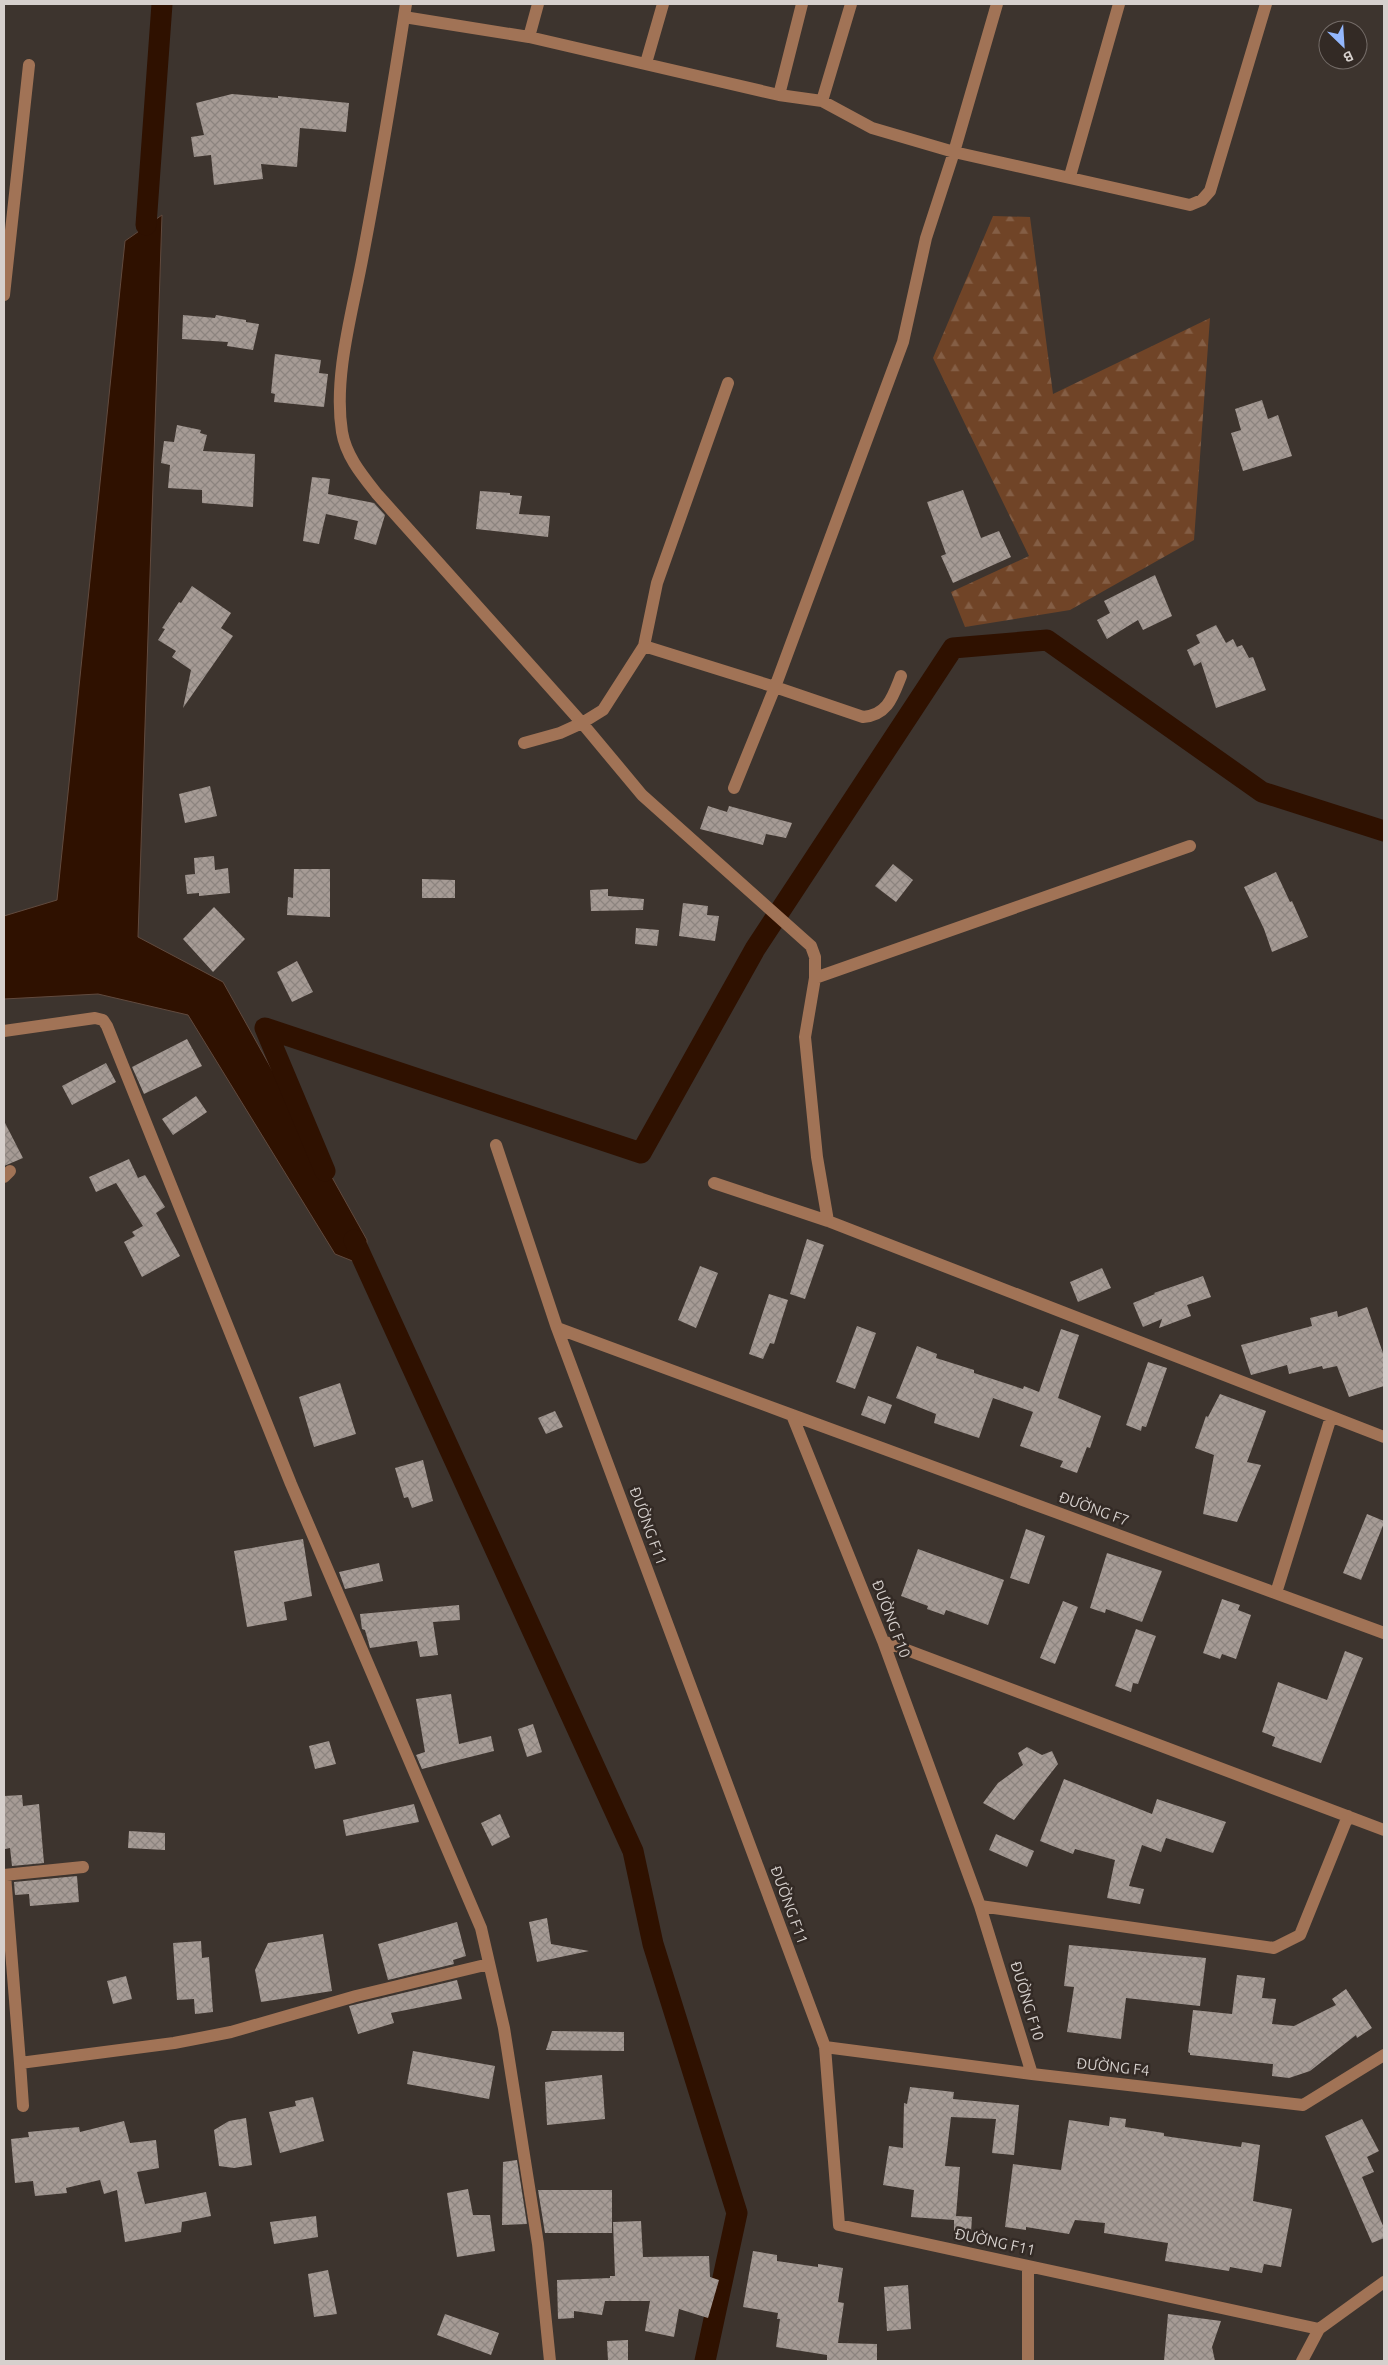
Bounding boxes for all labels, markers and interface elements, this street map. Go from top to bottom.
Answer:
north arrow [1318,20,1368,70]
text: B [1341,48,1356,66]
street label: ĐƯỜNG F11 [626,1484,671,1567]
street label: ĐƯỜNG F7 [1057,1487,1132,1529]
street label: ĐƯỜNG F10 [869,1577,915,1660]
street label: ĐƯỜNG F11 [767,1863,812,1946]
street label: ĐƯỜNG F10 [1007,1959,1048,2042]
street label: ĐƯỜNG F4 [1076,2054,1150,2079]
street label: ĐƯỜNG F11 [953,2224,1037,2258]

